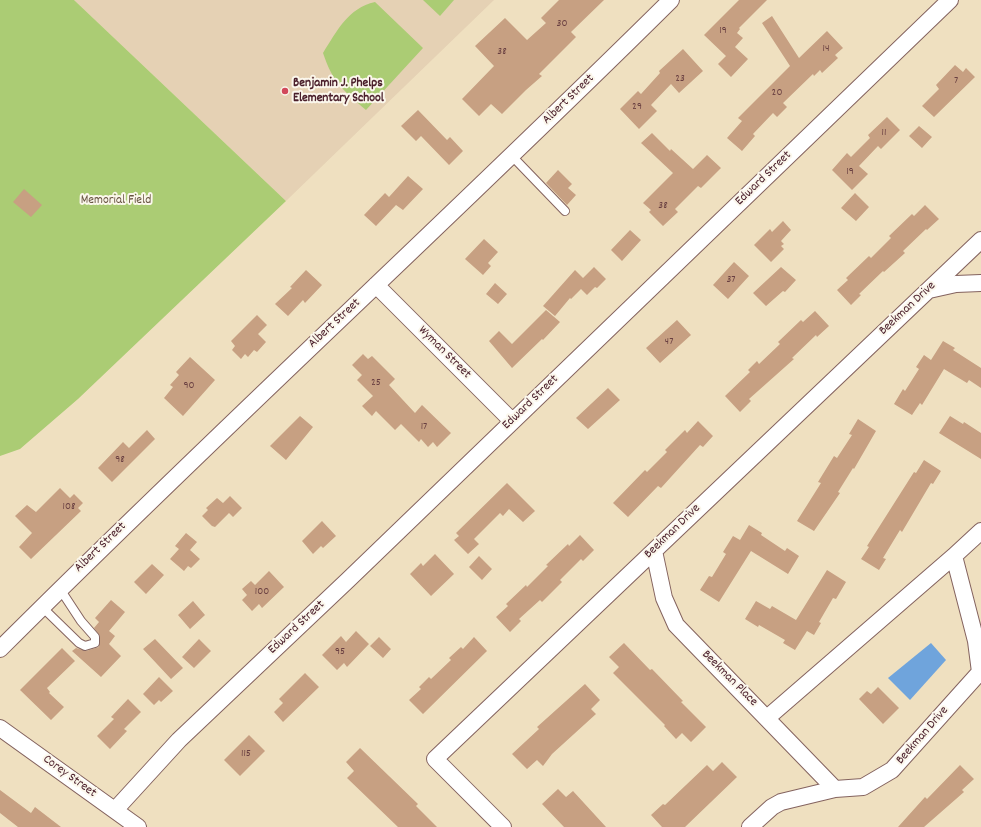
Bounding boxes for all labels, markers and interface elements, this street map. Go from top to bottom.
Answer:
house number: 30 [557,17,567,31]
house number: 19 [719,24,727,38]
house number: 14 [823,42,829,56]
house number: 38 [497,45,507,59]
street label: Albert Street [540,72,598,128]
house number: 23 [675,72,685,86]
house number: 7 [954,74,958,88]
place label: Benjamin J. Phelps Elementary School [293,76,384,107]
marker: Benjamin J. Phelps Elementary School [280,86,290,96]
house number: 20 [772,86,782,100]
house number: 29 [632,100,642,114]
house number: 11 [882,126,886,140]
street label: Edward Street [733,148,795,210]
house number: 19 [846,165,854,179]
park label: Memorial Field [81,193,151,209]
house number: 38 [658,199,668,213]
house number: 37 [726,273,736,287]
street label: Beekman Drive [876,279,940,339]
street label: Albert Street [306,296,364,352]
street label: Wyman Street [414,323,474,383]
house number: 47 [665,335,673,349]
street label: Edward Street [500,372,562,434]
house number: 25 [371,376,381,390]
house number: 90 [183,379,195,393]
house number: 17 [421,420,427,434]
house number: 98 [115,453,125,467]
house number: 108 [63,500,75,514]
street label: Beekman Drive [642,501,704,563]
street label: Albert Street [72,520,130,576]
house number: 100 [255,585,269,599]
street label: Edward Street [265,598,329,658]
house number: 95 [335,645,345,659]
street label: Beekman Place [698,648,760,710]
street label: Beekman Drive [893,704,953,768]
house number: 115 [241,747,251,761]
street label: Corey Street [39,752,99,802]

